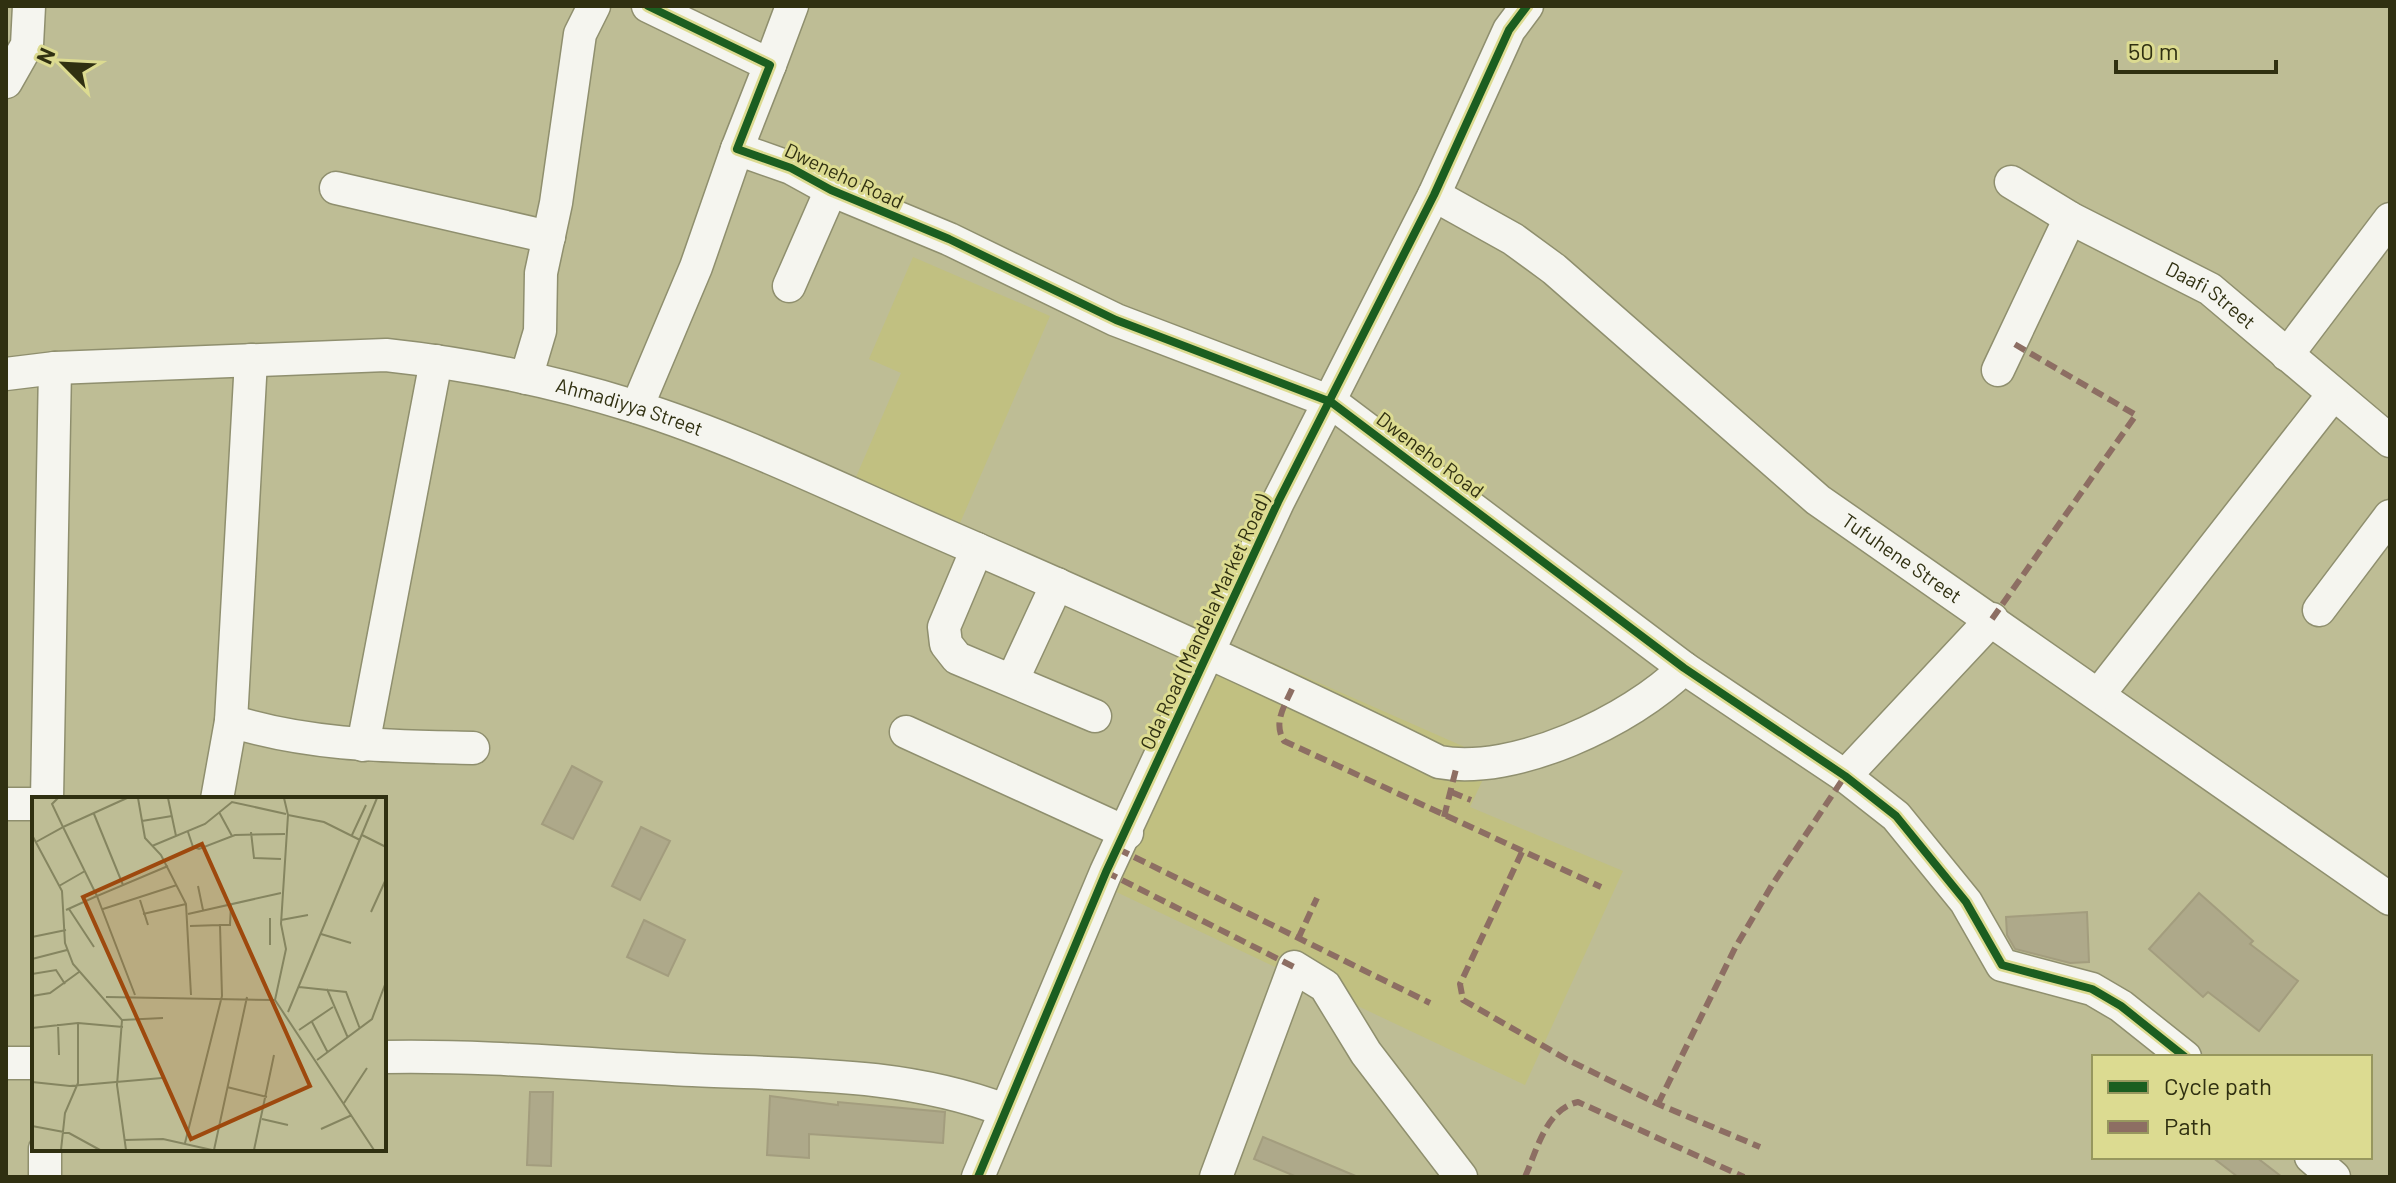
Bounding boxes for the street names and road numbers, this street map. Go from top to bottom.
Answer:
street label: Dweneho Road [781,137,908,213]
street label: Daafi Street [2162,256,2261,333]
street label: Ahmadiyya Street [554,372,707,440]
street label: Dweneho Road [1372,406,1489,502]
street label: Oda Road (Mandela Market Road) [1134,489,1274,753]
street label: Tufuhene Street [1838,508,1967,608]

